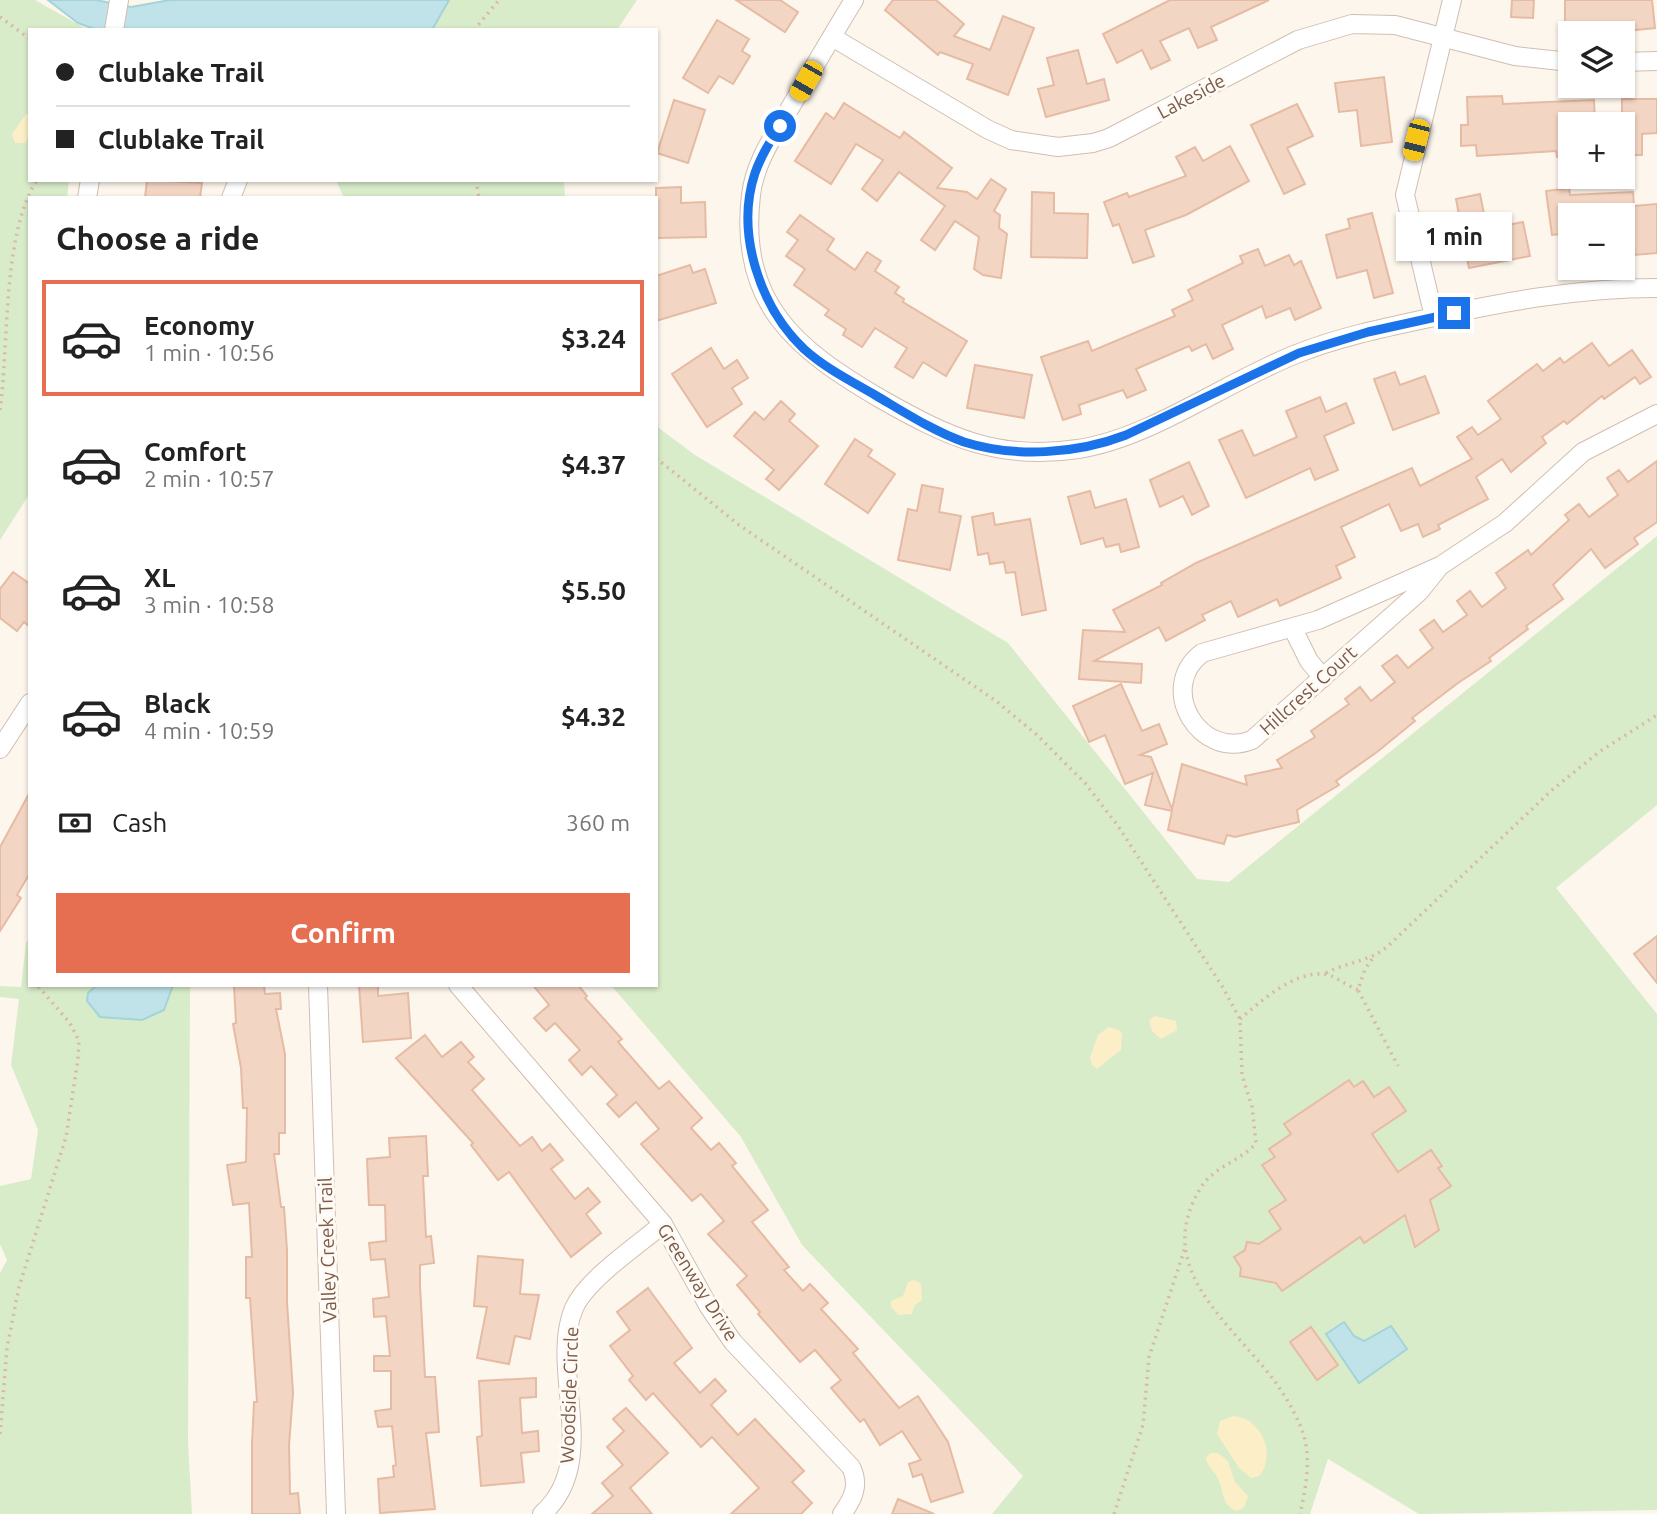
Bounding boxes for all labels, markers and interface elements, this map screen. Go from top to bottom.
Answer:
map controls [1558,21,1635,280]
button: layers [1558,21,1635,98]
text: Clublake Trail [98,58,264,87]
car [787,58,826,104]
street label: Lakeside [1153,69,1229,123]
route start [764,110,796,142]
button: + [1558,112,1635,189]
car [1401,117,1432,163]
text: Clublake Trail [98,125,264,154]
button: − [1558,203,1635,280]
callout: 1 min [1396,212,1512,260]
text: Choose a ride [56,220,259,256]
text: 1 min [1425,224,1483,249]
route end [1438,297,1470,329]
icon: car [60,307,123,370]
text: Economy [144,311,254,340]
text: $3.24 [561,324,626,353]
text: 1 min · 10:56 [144,340,275,365]
icon: car [60,433,123,496]
text: Comfort [144,437,247,466]
text: $4.37 [561,450,626,479]
text: 2 min · 10:57 [144,466,275,491]
icon: car [60,559,123,622]
text: XL [144,563,175,592]
text: $5.50 [561,576,626,605]
text: 3 min · 10:58 [144,592,275,617]
street label: Hillcrest Court [1255,640,1361,739]
icon: car [60,685,123,748]
text: Black [144,689,211,718]
text: $4.32 [561,702,626,731]
text: 4 min · 10:59 [144,718,275,743]
icon: cash [56,804,94,842]
text: Cash [112,808,167,837]
text: 360 m [566,810,630,835]
button: Confirm [56,893,630,973]
street label: Valley Creek Trail [313,1177,341,1323]
street label: Greenway Drive [653,1219,743,1345]
street label: Woodside Circle [556,1326,582,1464]

